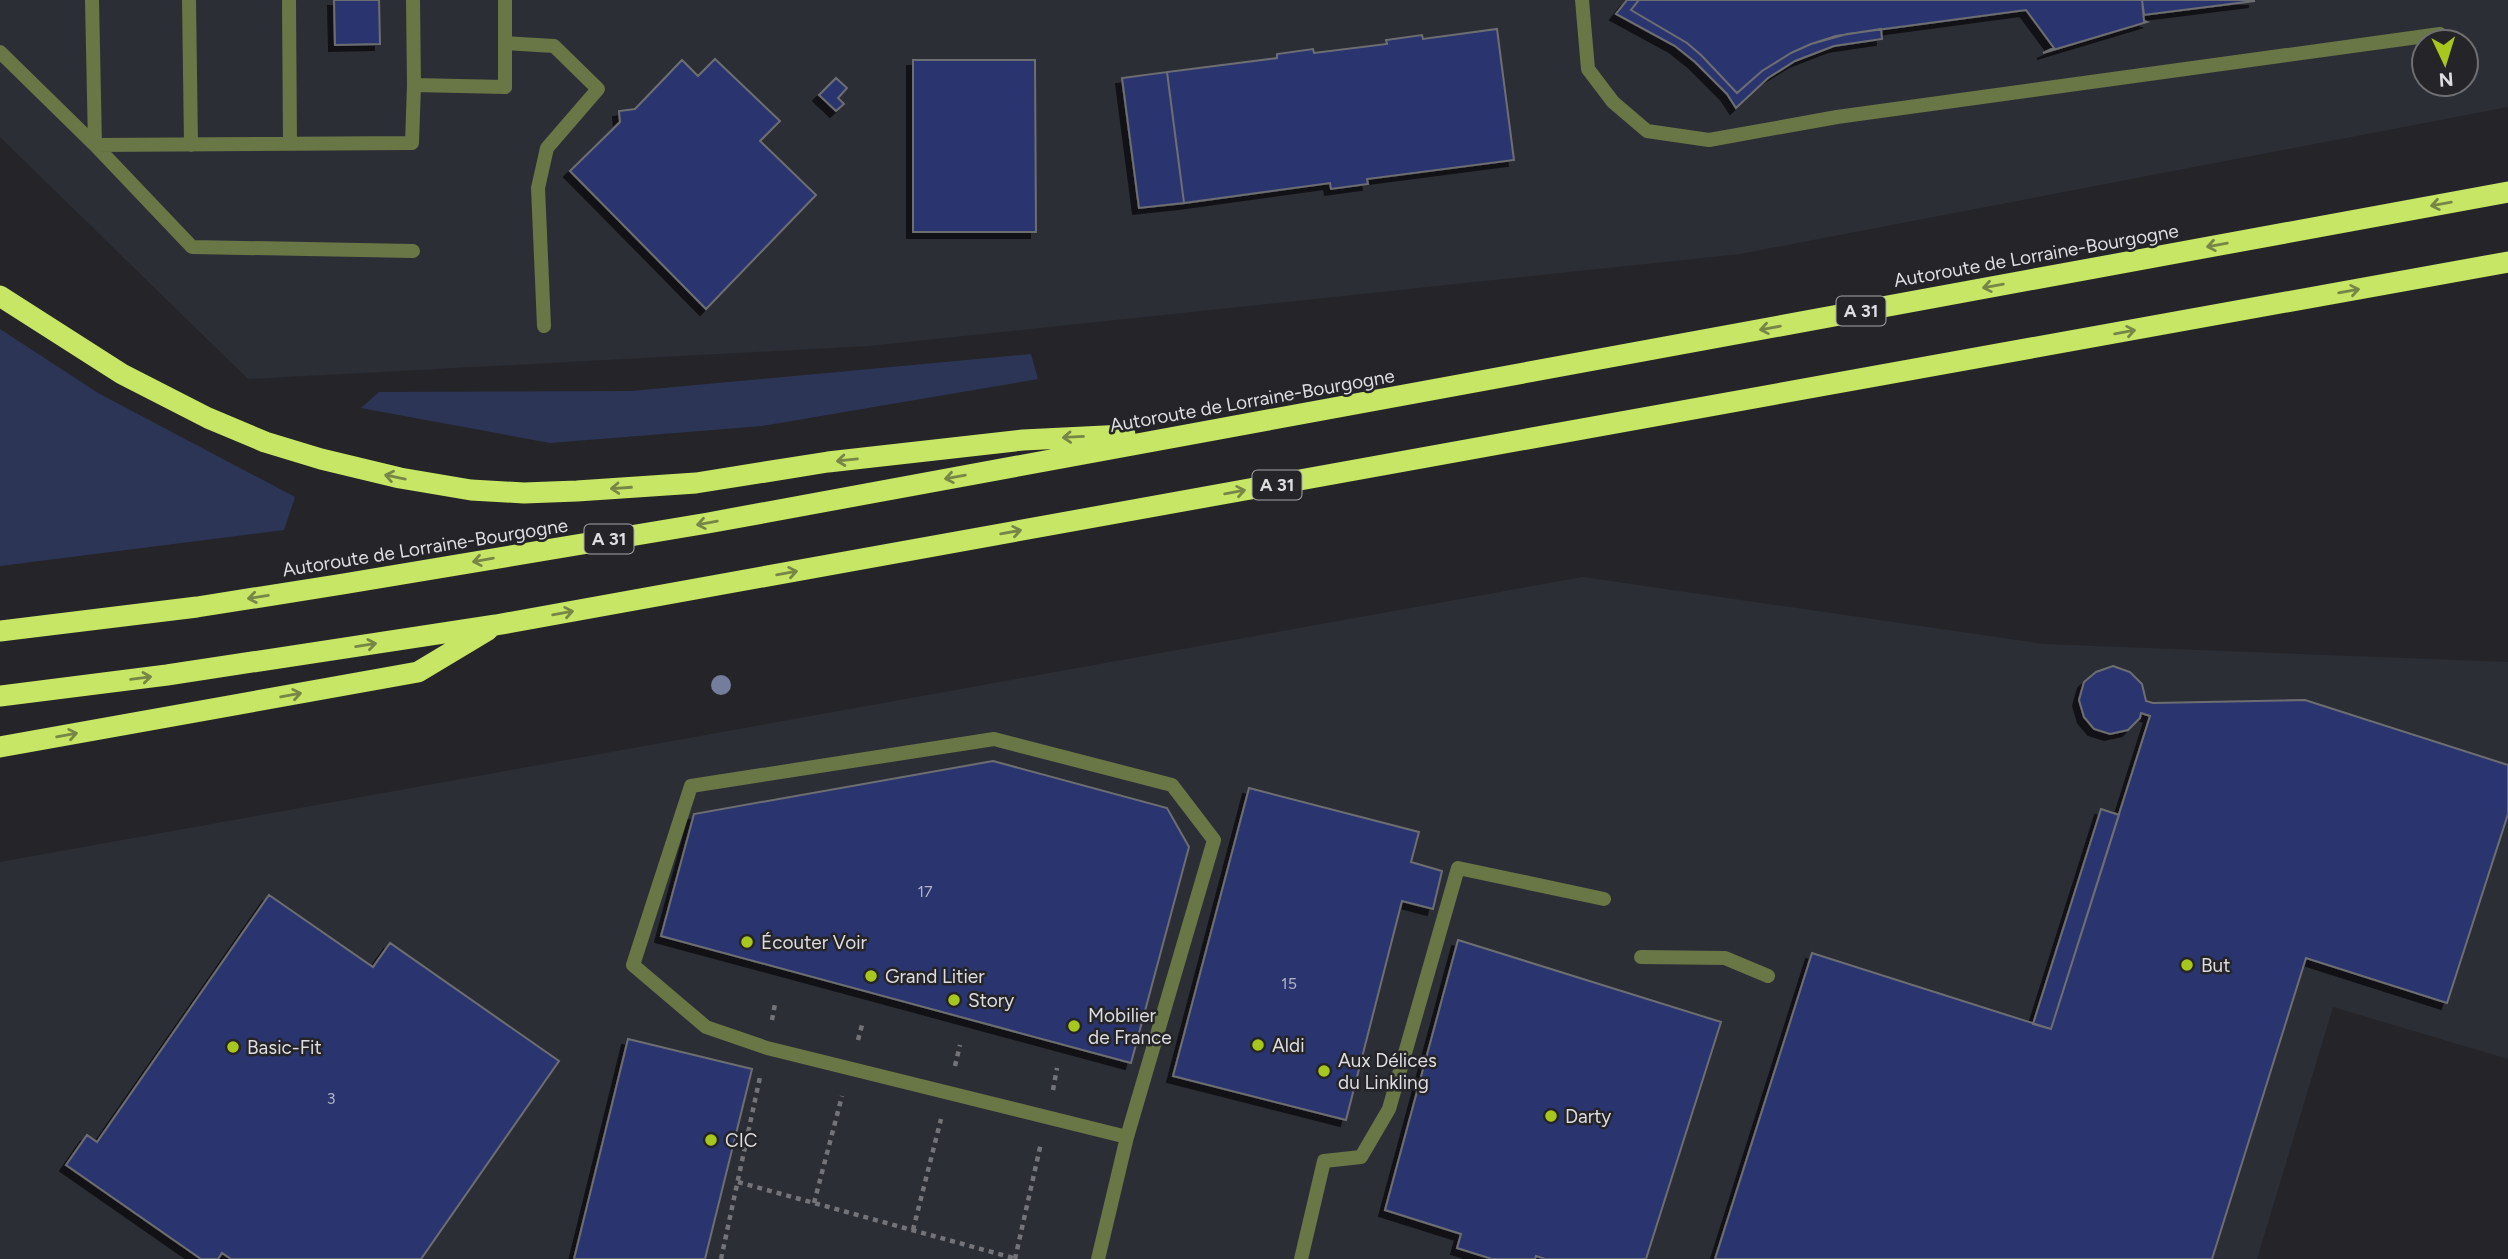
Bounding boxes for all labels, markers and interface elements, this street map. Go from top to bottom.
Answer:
north arrow [2410,28,2480,98]
text: N [2438,67,2454,91]
one-way arrow [2430,198,2453,211]
street label: Autoroute de Lorraine-Bourgogne [1892,219,2180,292]
one-way arrow [2206,239,2229,252]
one-way arrow [1982,280,2005,294]
one-way arrow [2337,284,2360,297]
road number: A 31 [1836,296,1885,326]
one-way arrow [1759,321,1782,335]
one-way arrow [2113,325,2136,338]
street label: Autoroute de Lorraine-Bourgogne [1108,364,1396,437]
one-way arrow [1062,431,1085,444]
one-way arrow [836,454,859,467]
one-way arrow [384,469,407,483]
one-way arrow [944,471,967,484]
road number: A 31 [1252,471,1302,500]
one-way arrow [611,482,633,495]
one-way arrow [1223,485,1246,498]
street label: Autoroute de Lorraine-Bourgogne [281,514,569,581]
one-way arrow [696,517,719,530]
road number: A 31 [584,524,634,554]
one-way arrow [999,525,1022,539]
one-way arrow [472,554,495,567]
one-way arrow [775,566,798,579]
one-way arrow [247,591,270,604]
one-way arrow [551,606,574,619]
one-way arrow [354,638,377,651]
one-way arrow [129,672,152,685]
one-way arrow [279,688,302,701]
one-way arrow [55,728,78,741]
house number: 17 [917,882,933,901]
place label: Écouter Voir [761,931,868,954]
marker: Écouter Voir [739,934,755,950]
place label: But [2201,954,2230,977]
marker: But [2179,957,2195,973]
place label: Grand Litier [885,965,985,988]
marker: Grand Litier [863,968,879,984]
house number: 15 [1281,974,1297,993]
place label: Story [968,989,1014,1012]
marker: Story [946,992,962,1008]
place label: Mobilier de France [1088,1004,1172,1049]
marker: Mobilier de France [1066,1018,1082,1034]
place label: Aldi [1272,1034,1305,1057]
place label: Basic-Fit [247,1036,322,1059]
marker: Aldi [1250,1037,1266,1053]
marker: Basic-Fit [225,1039,241,1055]
place label: Aux Délices du Linkling [1338,1049,1437,1094]
marker: Aux Délices du Linkling [1316,1063,1332,1079]
house number: 3 [327,1089,335,1108]
place label: Darty [1565,1105,1611,1128]
marker: Darty [1543,1108,1559,1124]
place label: CIC [725,1129,758,1152]
marker: CIC [703,1132,719,1148]

